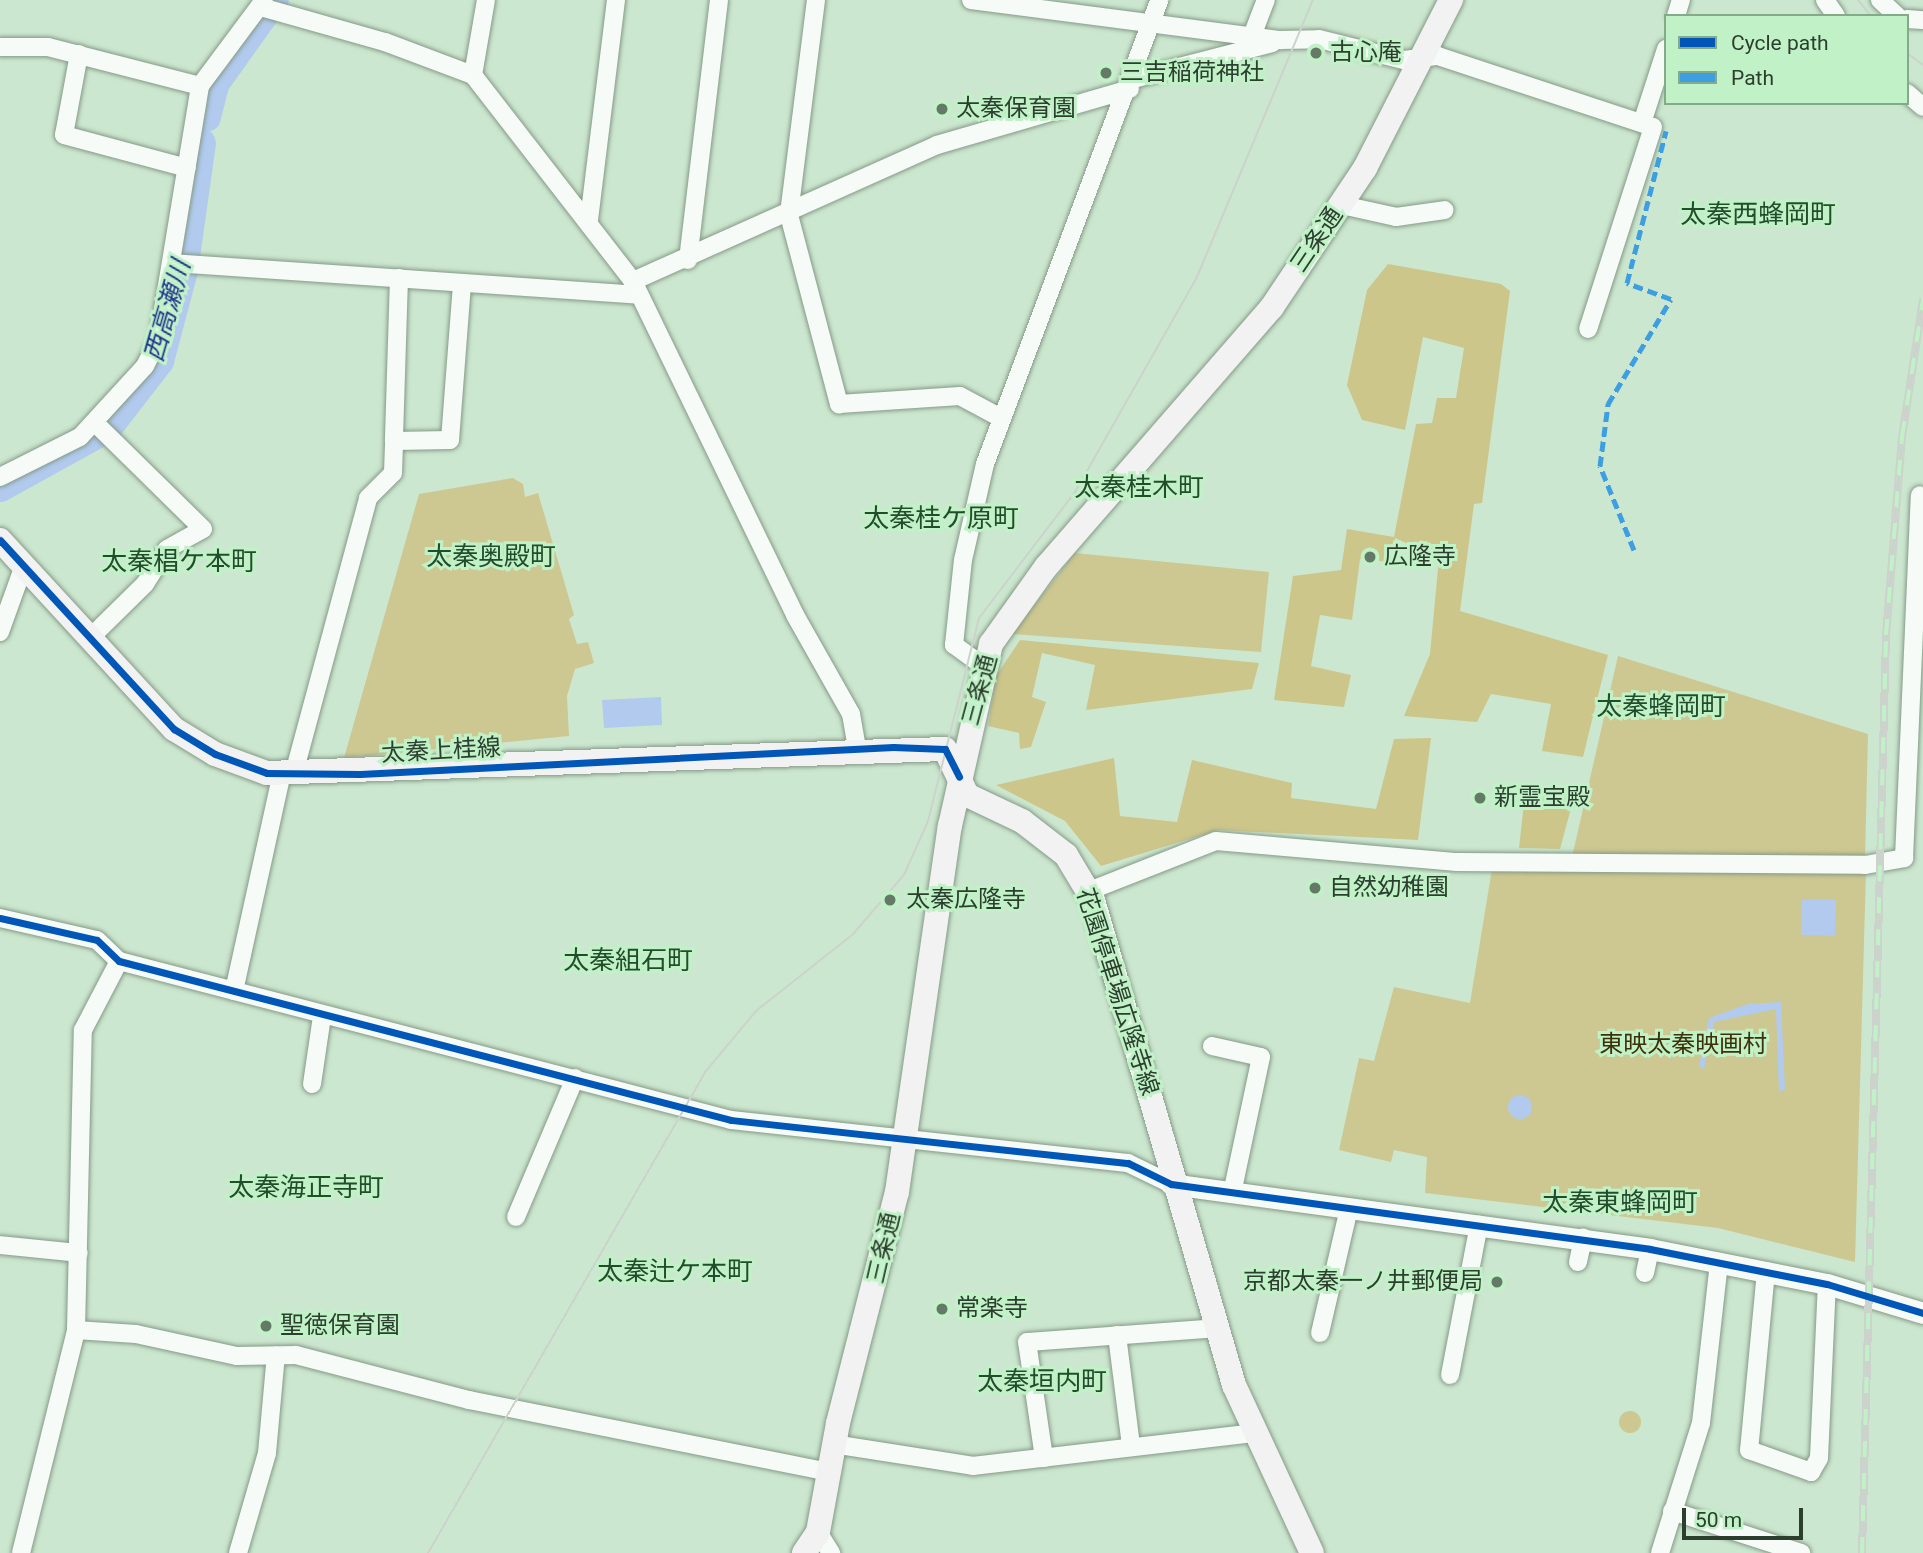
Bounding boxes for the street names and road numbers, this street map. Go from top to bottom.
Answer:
street label: 三条通 [1285,202,1349,278]
street label: 三条通 [957,651,1003,729]
street label: 太秦上桂線 [380,733,502,769]
street label: 花園停車場広隆寺線 [1070,885,1164,1099]
street label: 三条通 [862,1210,906,1286]

